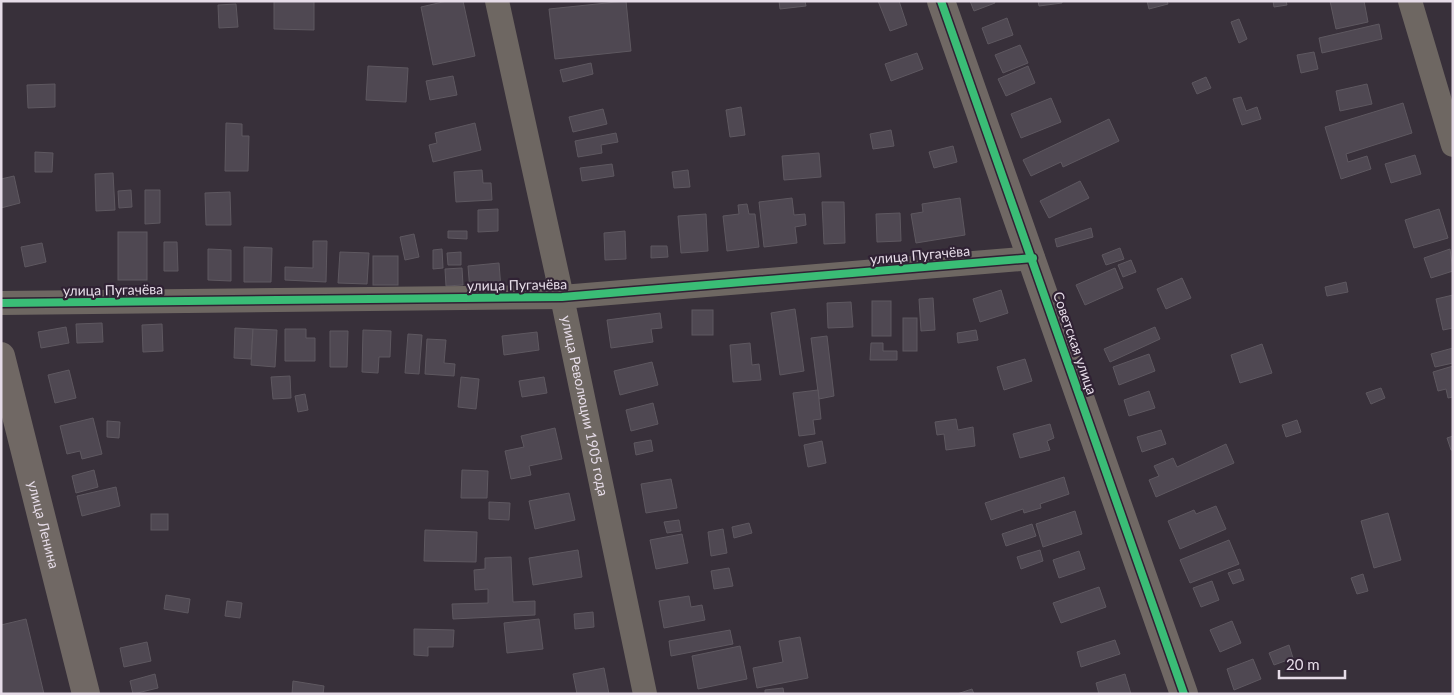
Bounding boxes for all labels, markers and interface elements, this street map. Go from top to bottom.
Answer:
street label: улица Пугачёва [869,242,971,267]
street label: улица Пугачёва [467,275,567,294]
street label: улица Пугачёва [63,280,163,299]
street label: Советская улица [1050,289,1101,397]
street label: улица Революции 1905 года [558,314,612,497]
street label: улица Ленина [25,479,63,570]
scale bar [1279,648,1345,680]
text: 20 m [1286,655,1320,673]

